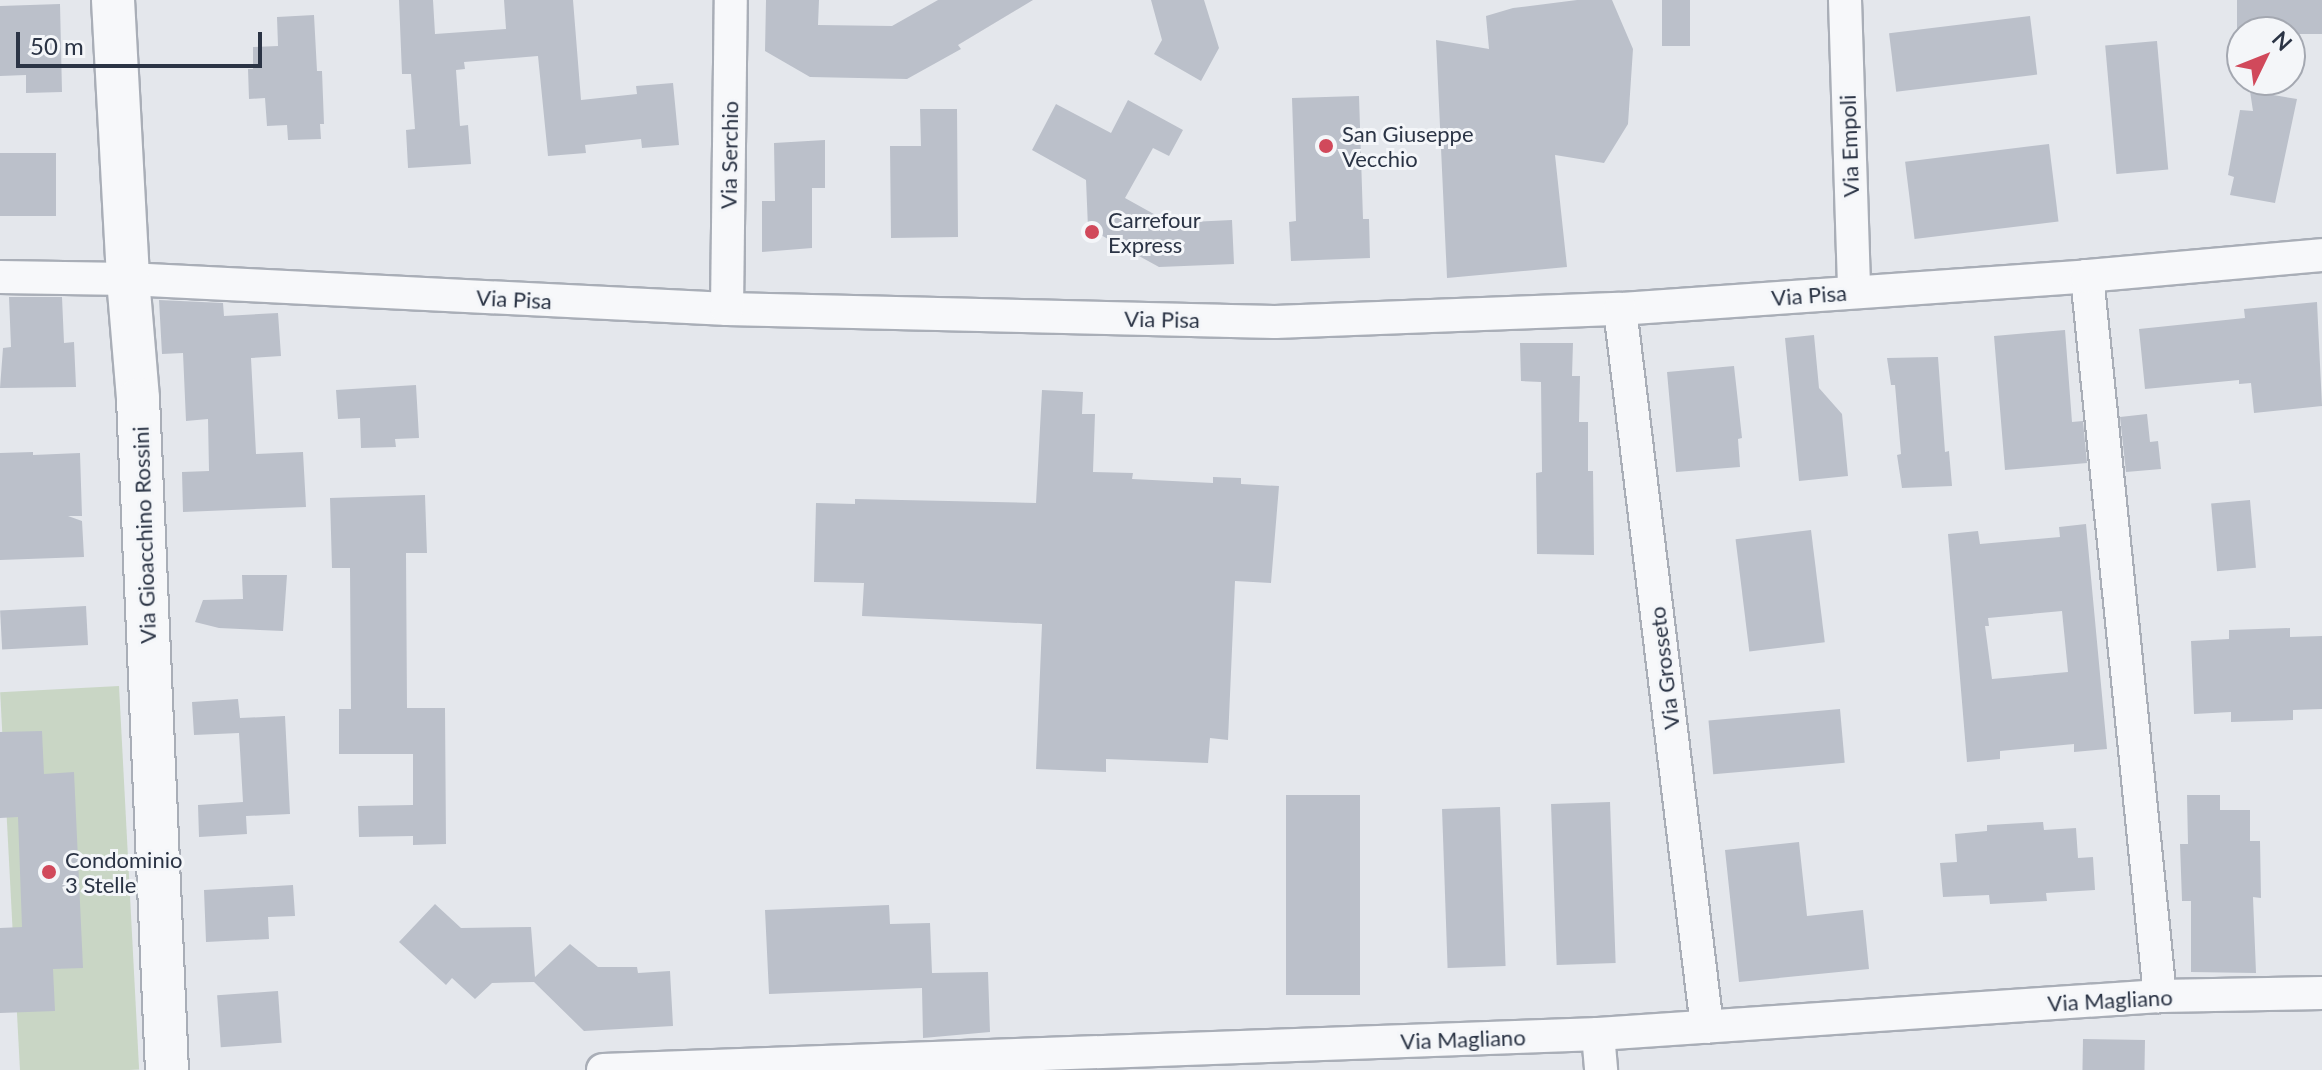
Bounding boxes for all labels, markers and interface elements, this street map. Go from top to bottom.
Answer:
scale bar [20,16,266,66]
north arrow [2226,16,2306,96]
text: N [2267,25,2298,56]
text: 50 m [30,31,84,60]
street label: Via Empoli [1834,94,1864,198]
street label: Via Serchio [715,101,743,209]
place label: San Giuseppe Vecchio [1342,120,1474,172]
marker: San Giuseppe Vecchio [1317,137,1335,155]
place label: Carrefour Express [1108,206,1201,258]
marker: Carrefour Express [1083,223,1101,241]
street label: Via Pisa [1770,279,1848,311]
street label: Via Pisa [476,284,552,314]
street label: Via Pisa [1124,305,1200,333]
street label: Via Gioacchino Rossini [127,426,161,644]
street label: Via Grosseto [1643,605,1685,731]
place label: Condominio 3 Stelle [65,846,182,898]
marker: Condominio 3 Stelle [40,863,58,881]
street label: Via Magliano [2047,984,2173,1016]
street label: Via Magliano [1400,1024,1526,1054]

